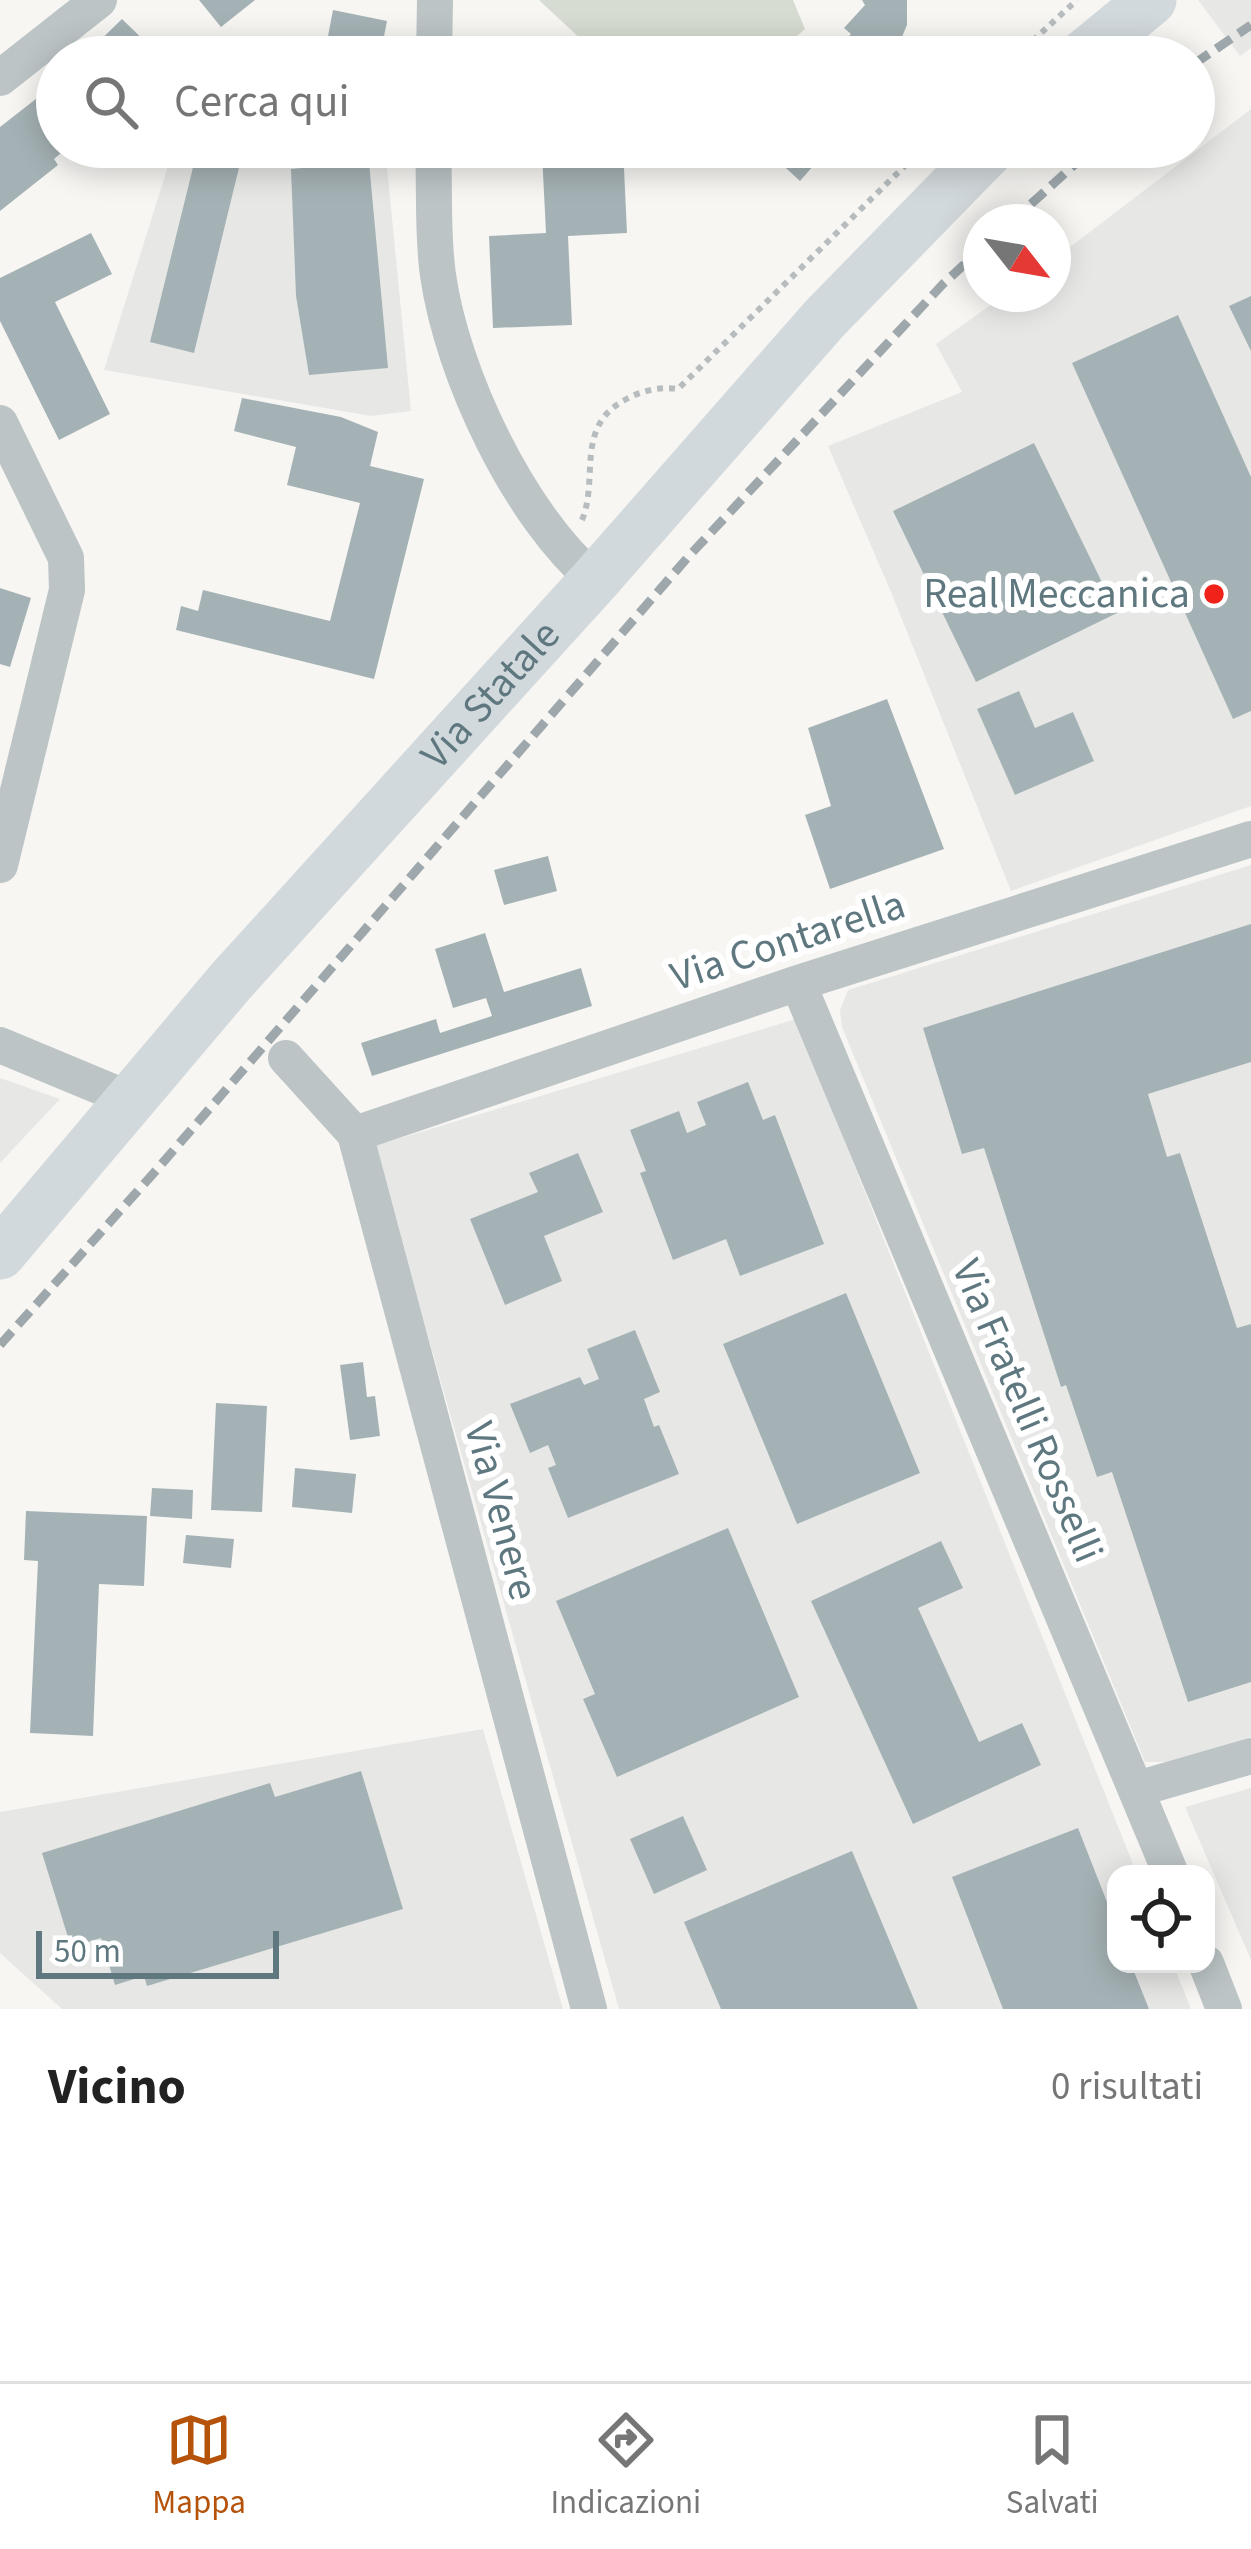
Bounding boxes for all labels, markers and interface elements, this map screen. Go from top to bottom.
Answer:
search box [36,36,1215,168]
icon: search [78,69,144,135]
text: Cerca qui [174,70,349,134]
north arrow [963,204,1071,312]
place label: Real Meccanica [923,564,1190,624]
marker: Real Meccanica [1201,581,1227,607]
street label: Via Statale [407,607,574,783]
street label: Via Contarella [663,875,913,1007]
street label: Via Fratelli Rosselli [936,1250,1118,1572]
street label: Via Venere [448,1415,554,1607]
map controls [1107,1865,1215,1973]
button: locate [1107,1865,1215,1973]
scale bar [36,1925,279,1978]
text: 50 m [54,1928,121,1975]
text: Vicino [48,2051,186,2123]
text: 0 risultati [1051,2059,1203,2115]
tab: Mappa [152,2407,246,2526]
tab: Indicazioni [550,2407,701,2526]
tab: Salvati [1006,2407,1099,2526]

